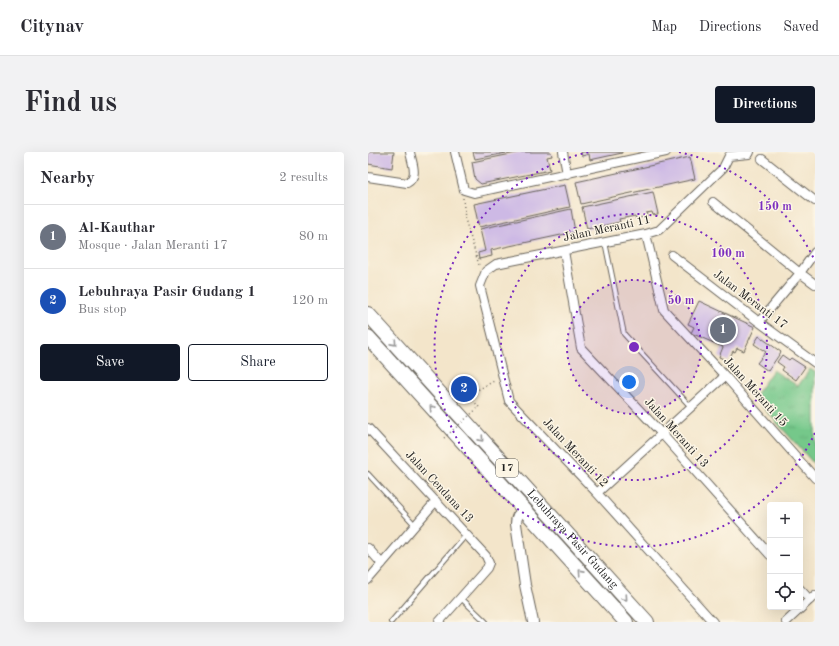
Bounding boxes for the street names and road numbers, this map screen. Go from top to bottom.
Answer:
street label: Jalan Meranti 11 [562,214,652,244]
street label: Jalan Meranti 17 [710,267,790,333]
street label: Jalan Meranti 15 [721,354,790,429]
street label: Jalan Meranti 13 [642,396,710,470]
street label: Jalan Meranti 12 [540,416,610,490]
street label: Jalan Cendana 13 [403,449,475,525]
road number: 17 [496,459,518,477]
street label: Lebuhraya Pasir Gudang [524,487,620,592]

